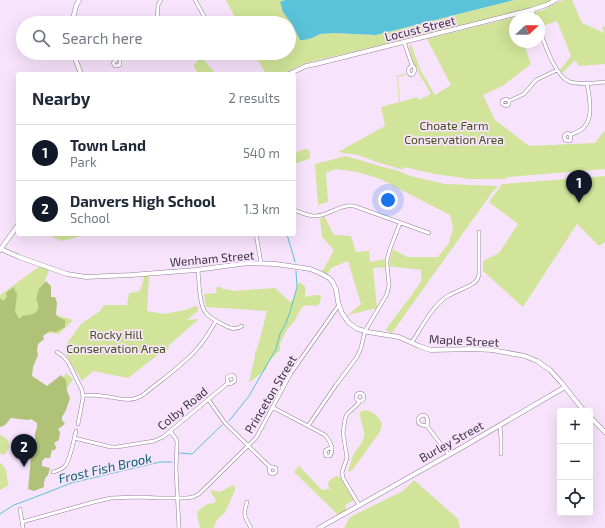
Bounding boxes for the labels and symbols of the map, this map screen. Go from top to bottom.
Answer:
street label: Locust Street [383,12,457,44]
north arrow [509,12,545,48]
park label: Choate Farm Conservation Area [404,118,504,146]
pin: 1 [566,170,592,203]
your location [378,190,398,210]
street label: Wenham Street [169,247,255,269]
park label: Rocky Hill Conservation Area [66,327,166,355]
street label: Maple Street [429,331,500,349]
street label: Princeton Street [241,352,299,436]
street label: Colby Road [154,384,210,432]
street label: Burley Street [416,417,486,464]
pin: 2 [11,434,37,467]
water label: Frost Fish Brook [57,449,153,487]

